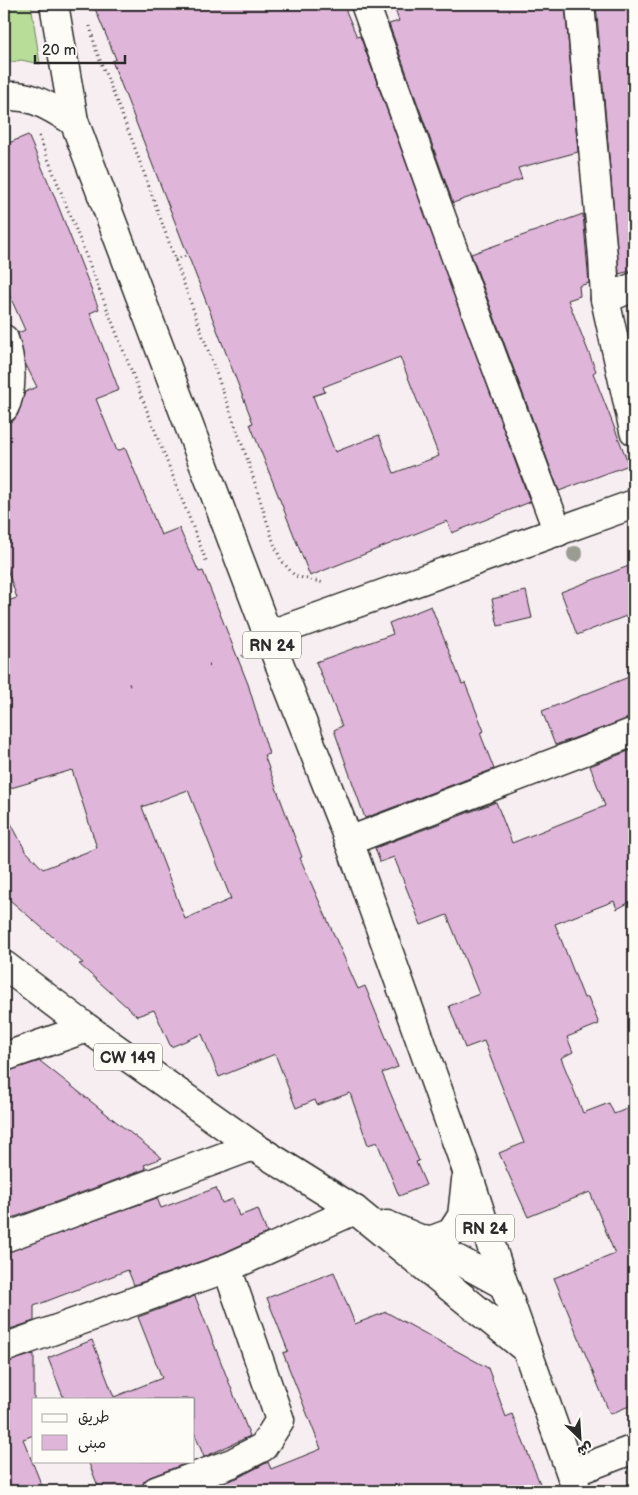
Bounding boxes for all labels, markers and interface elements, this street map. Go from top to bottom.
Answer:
scale bar [35,32,125,64]
text: 20 m [42,41,76,60]
road number: RN 24 [243,632,301,658]
road number: CW 149 [94,1044,162,1070]
road number: RN 24 [456,1214,514,1242]
legend [32,1398,195,1462]
text: طريق [78,1408,110,1427]
north arrow [556,1412,606,1462]
text: مبنى [78,1434,106,1453]
text: ش [575,1438,596,1460]

